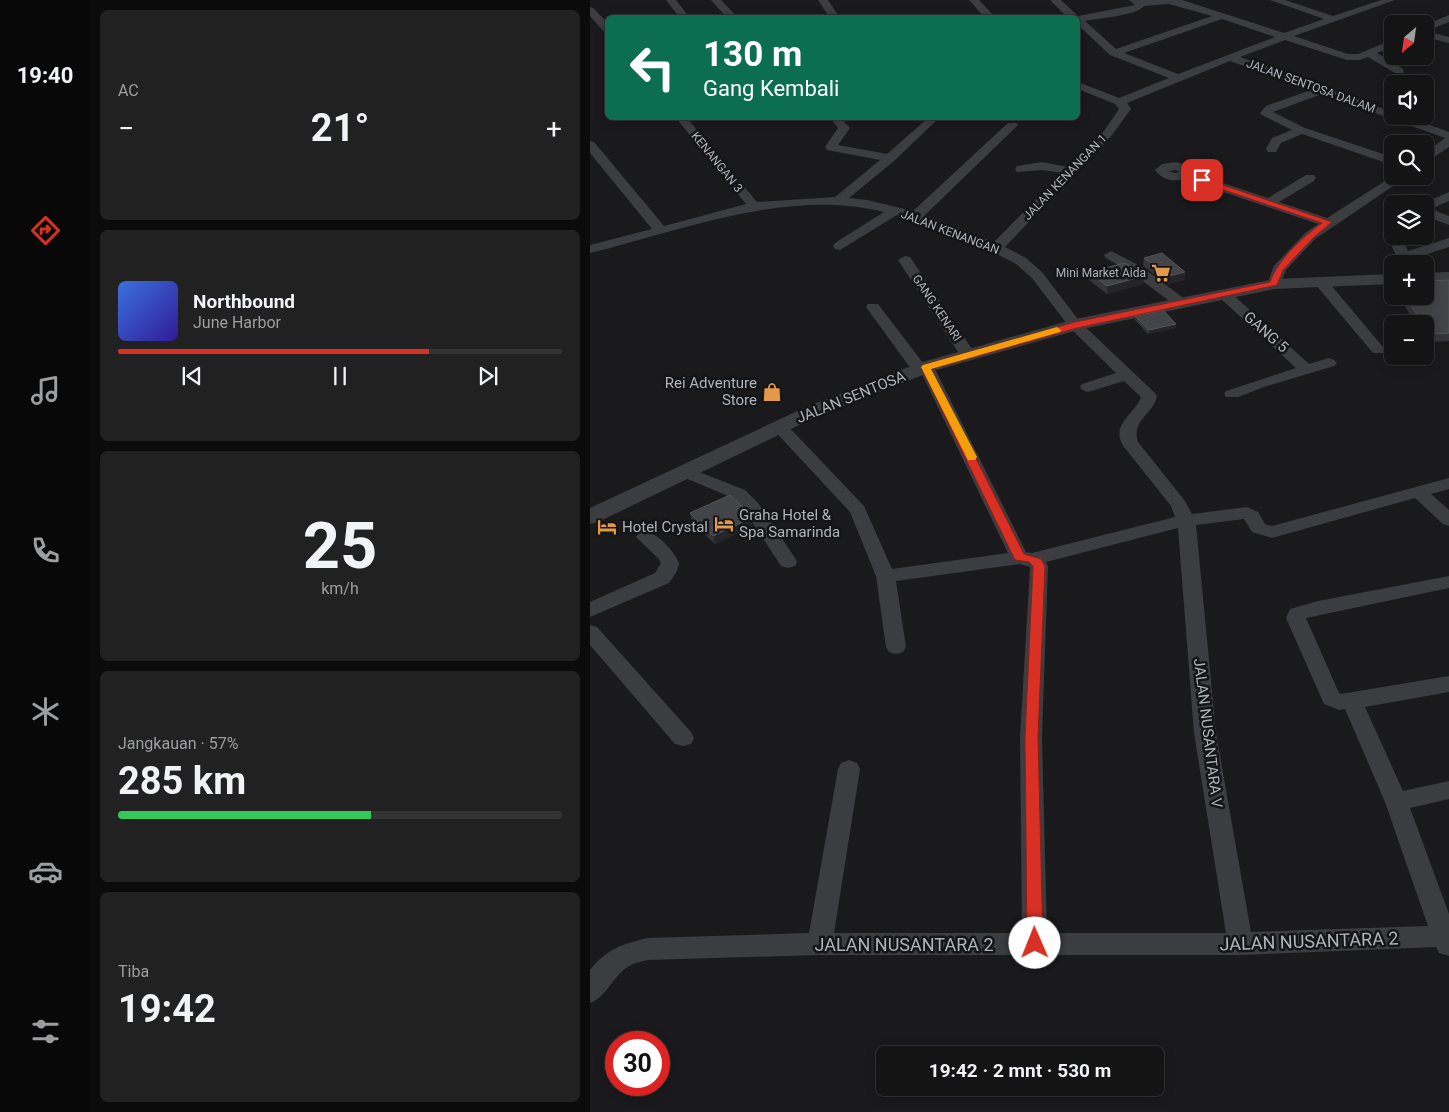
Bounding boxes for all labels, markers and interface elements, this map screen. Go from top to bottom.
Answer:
north arrow [1384,15,1434,65]
map controls [1384,15,1434,365]
text: 130 m [703,34,802,75]
icon: left [620,35,685,100]
street label: JALAN SENTOSA DALAM [1245,56,1377,116]
text: 19:40 [17,63,73,88]
button: sound [1384,75,1434,125]
text: Gang Kembali [703,76,839,101]
text: AC [118,81,139,100]
text: 21° [311,106,369,150]
text: − [118,112,134,145]
text: + [546,112,562,145]
street label: KENANGAN 3 [688,129,746,195]
street label: JALAN KENANGAN 1 [1020,131,1110,223]
button: search [1384,135,1434,185]
pin [1181,159,1223,201]
icon: arrive [1188,166,1216,194]
button: layers [1384,195,1434,245]
street label: JALAN KENANGAN [899,207,1001,257]
icon: directions [28,213,63,248]
button: + [1384,255,1434,305]
supermarket icon: Mini Market Aida [1150,262,1172,284]
place label: Mini Market Aida [1056,266,1146,280]
street label: GANG KENARI [910,272,964,344]
text: Northbound [193,290,295,313]
street label: GANG 5 [1240,308,1292,356]
text: June Harbor [193,313,281,332]
button: − [1384,315,1434,365]
icon: previous [178,362,206,390]
icon: pause [326,362,354,390]
icon: next [474,362,502,390]
street label: JALAN SENTOSA [794,367,908,427]
icon: music [28,373,63,408]
place label: Rei Adventure Store [665,374,757,409]
shop icon: Rei Adventure Store [761,381,783,403]
place label: Graha Hotel & Spa Samarinda [739,506,840,541]
text: 25 [303,508,377,584]
hotel icon: Graha Hotel & Spa Samarinda [713,513,735,535]
hotel icon: Hotel Crystal [596,516,618,538]
place label: Hotel Crystal [622,518,708,536]
icon: phone [28,533,63,568]
text: km/h [321,579,359,598]
street label: JALAN NUSANTARA V [1190,657,1226,809]
icon: climate [28,694,63,729]
text: Jangkauan · 57% [118,734,238,753]
text: 285 km [118,759,246,803]
icon: car [28,854,63,889]
position arrow [1008,916,1060,968]
street label: JALAN NUSANTARA 2 [1219,927,1399,955]
street label: JALAN NUSANTARA 2 [814,934,994,955]
text: Tiba [118,962,149,981]
text: 19:42 [118,987,216,1031]
icon: filters [28,1014,63,1049]
speed limit sign: 30 [605,1031,670,1096]
text: 19:42 · 2 mnt · 530 m [929,1059,1111,1082]

